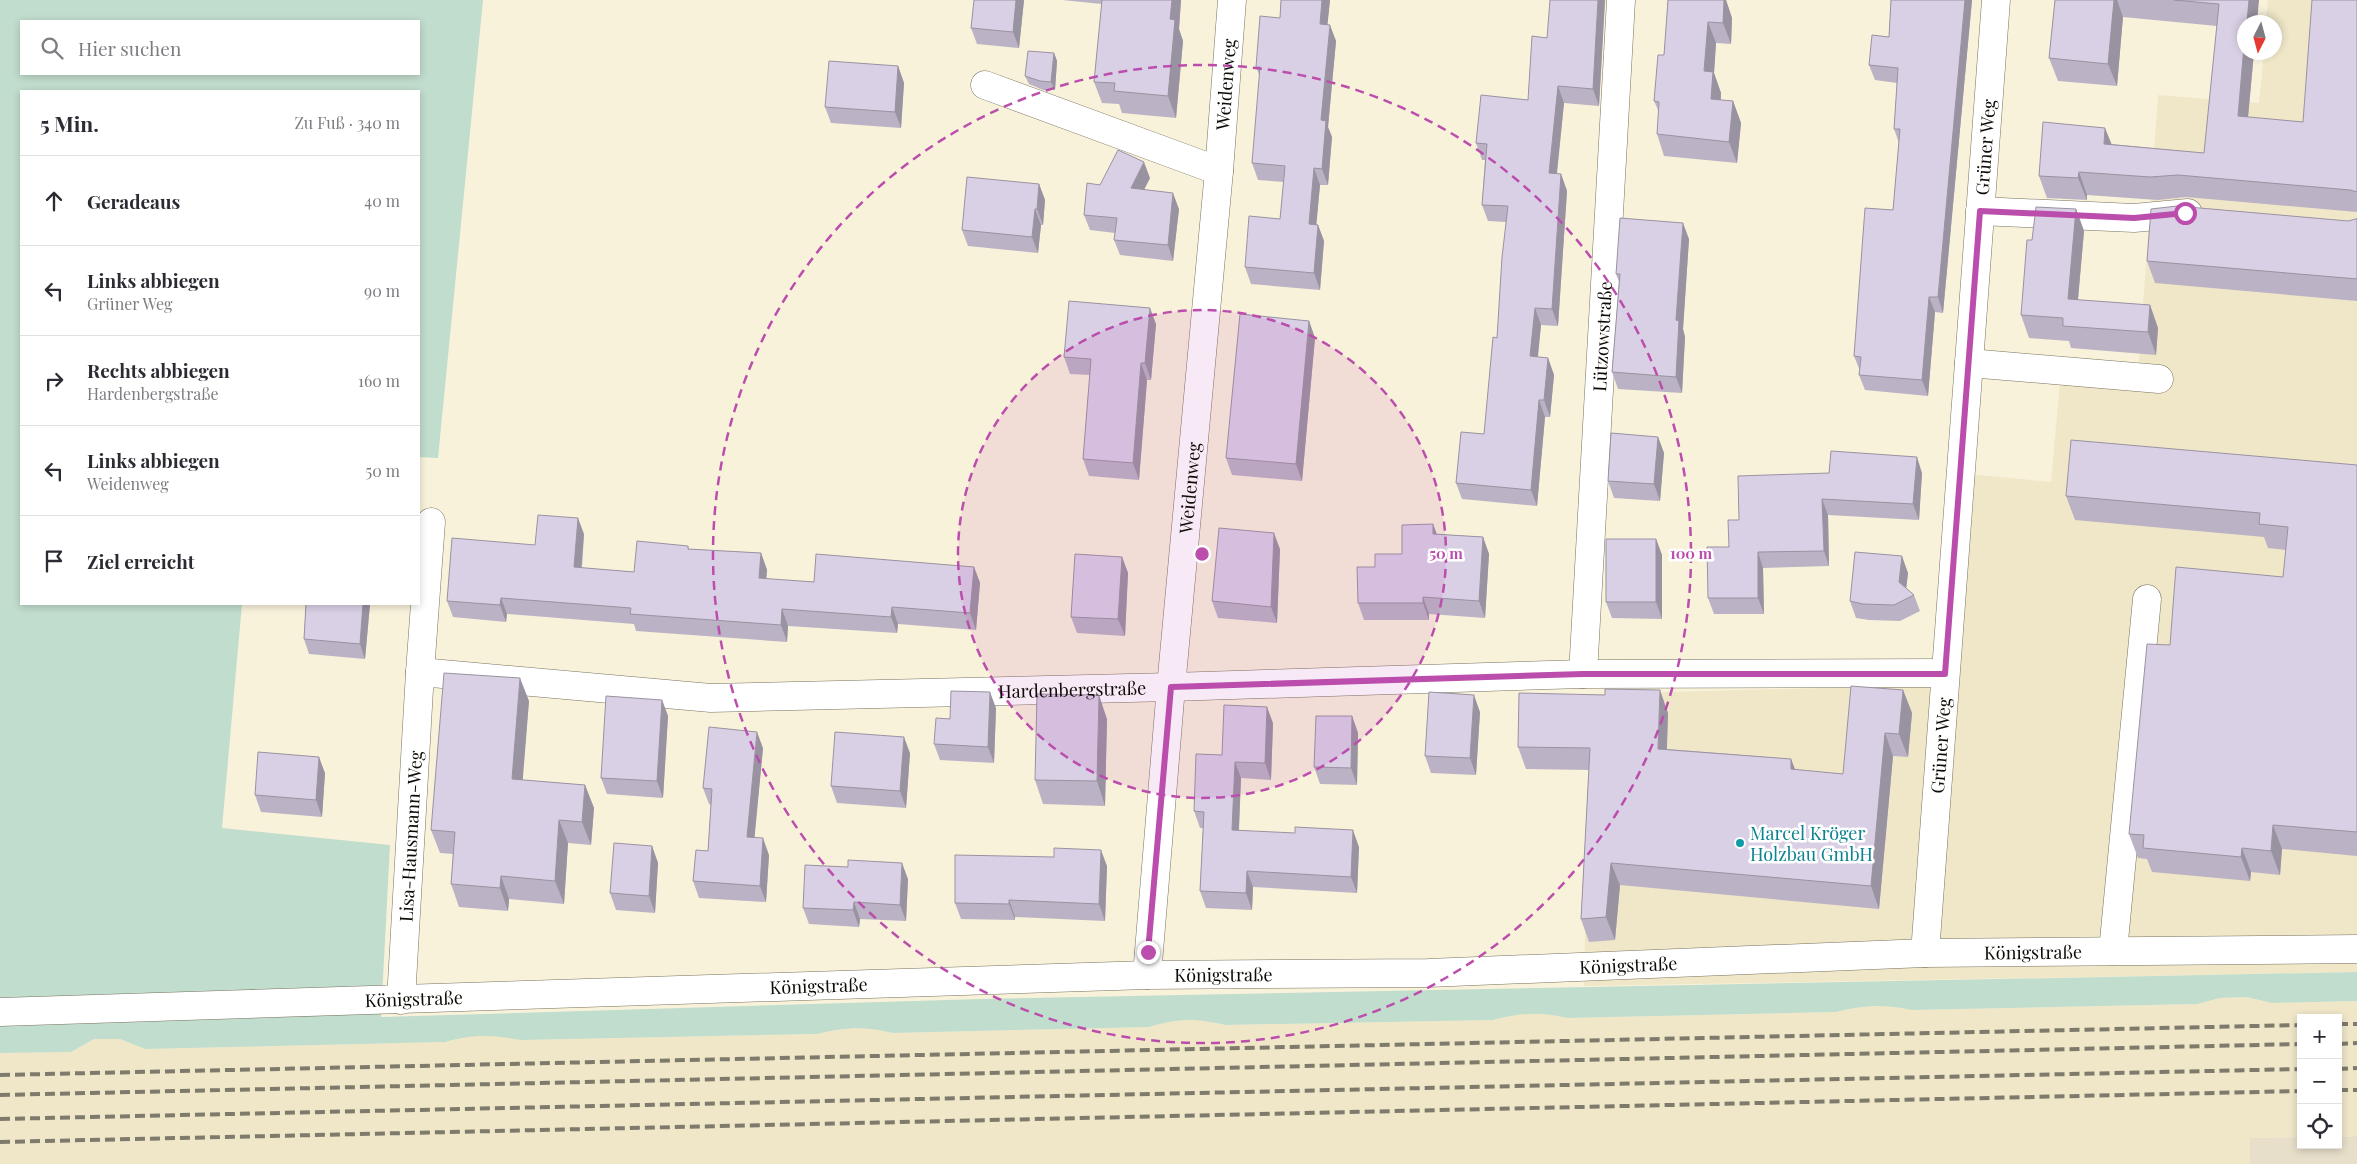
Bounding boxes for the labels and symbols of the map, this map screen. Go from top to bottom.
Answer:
north arrow [2237,15,2282,60]
street label: Weidenweg [1210,37,1241,132]
street label: Grüner Weg [1969,98,2001,196]
route start [2174,202,2197,225]
street label: Lützowstraße [1587,281,1617,392]
street label: Weidenweg [1173,440,1206,536]
text: 50 m [1429,543,1463,563]
text: 100 m [1670,543,1713,563]
centre of rings [1193,545,1211,563]
street label: Hardenbergstraße [998,676,1147,703]
street label: Grüner Weg [1925,696,1956,794]
street label: Lisa-Hausmann-Weg [394,749,427,923]
place label: Marcel Kröger Holzbau GmbH [1750,821,1873,866]
marker: Marcel Kröger Holzbau GmbH [1734,837,1746,849]
street label: Königstraße [1984,940,2082,964]
route end [1137,941,1160,964]
street label: Königstraße [1579,951,1678,979]
street label: Königstraße [1174,962,1273,987]
street label: Königstraße [769,972,868,999]
street label: Königstraße [364,985,463,1012]

